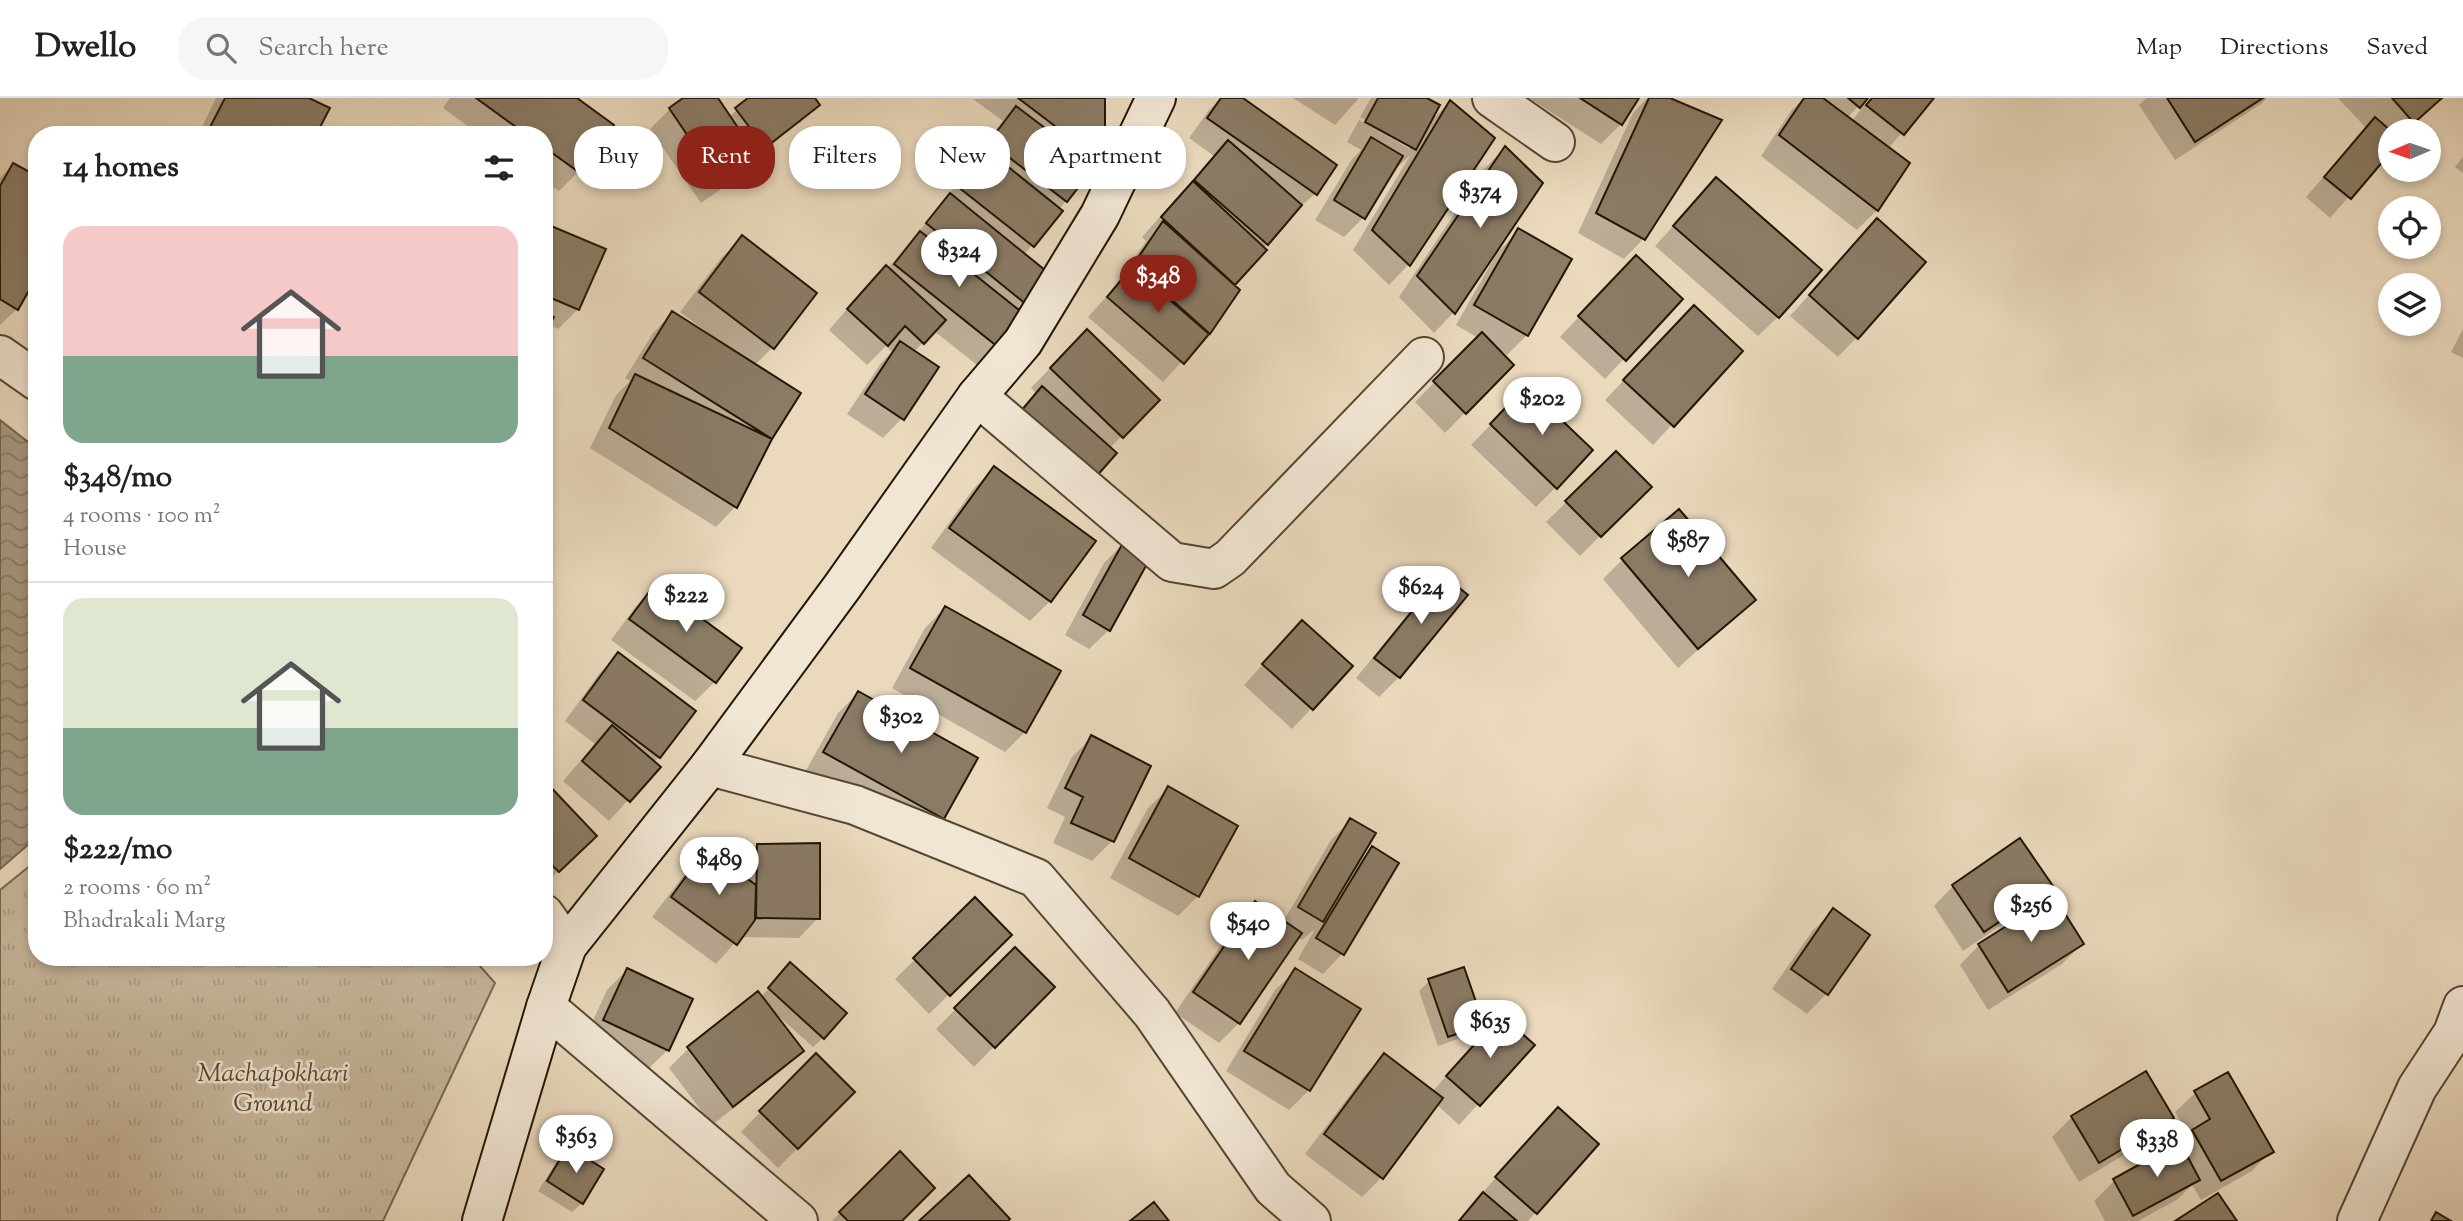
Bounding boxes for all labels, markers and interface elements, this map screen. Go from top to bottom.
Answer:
search box [178,17,668,80]
text: Dwello [35,24,136,72]
icon: search [202,29,240,67]
text: Search here [258,30,389,67]
text: Map [2136,31,2182,65]
text: Directions [2220,31,2328,65]
text: Saved [2366,31,2428,65]
north arrow [2378,119,2441,182]
map controls [2378,119,2441,336]
chip: Buy [574,126,663,189]
chip: Rent [677,126,775,189]
chip: Filters [789,126,901,189]
chip: New [915,126,1010,189]
chip: Apartment [1024,126,1186,189]
text: 14 homes [63,147,179,190]
icon: filters [480,149,518,187]
pin: $374 [1439,170,1521,230]
text: $374 [1458,176,1502,209]
button: locate [2378,196,2441,259]
pin: $324 [918,230,1000,289]
text: $324 [937,235,981,268]
pin: $348 [1117,256,1199,315]
text: $348 [1136,261,1180,294]
icon: home [228,271,354,397]
button: layers [2378,273,2441,336]
pin: $202 [1501,378,1583,437]
text: $202 [1519,383,1565,416]
text: $348/mo [63,457,172,500]
text: 4 rooms · 100 m² [63,500,221,533]
pin: $587 [1647,519,1729,579]
text: $587 [1666,525,1710,558]
text: House [63,533,127,566]
pin: $624 [1380,566,1462,626]
text: $624 [1398,572,1444,605]
pin: $222 [645,574,727,634]
text: $222 [664,580,708,613]
icon: home [228,643,354,769]
pin: $302 [860,696,942,755]
text: $302 [879,701,923,734]
text: $222/mo [63,829,172,872]
pin: $489 [678,838,760,897]
text: $489 [696,843,742,876]
text: 2 rooms · 60 m² [63,872,211,905]
pin: $256 [1990,884,2072,944]
text: $256 [2010,890,2052,923]
pin: $540 [1207,902,1289,962]
text: Bhadrakali Marg [63,905,225,938]
text: $540 [1226,908,1270,941]
pin: $635 [1449,1000,1531,1060]
text: $635 [1470,1006,1510,1039]
park label: Machapokhari Ground [198,1056,348,1123]
pin: $363 [535,1116,617,1175]
pin: $338 [2116,1119,2198,1179]
text: $363 [555,1121,597,1154]
text: $338 [2136,1125,2178,1158]

